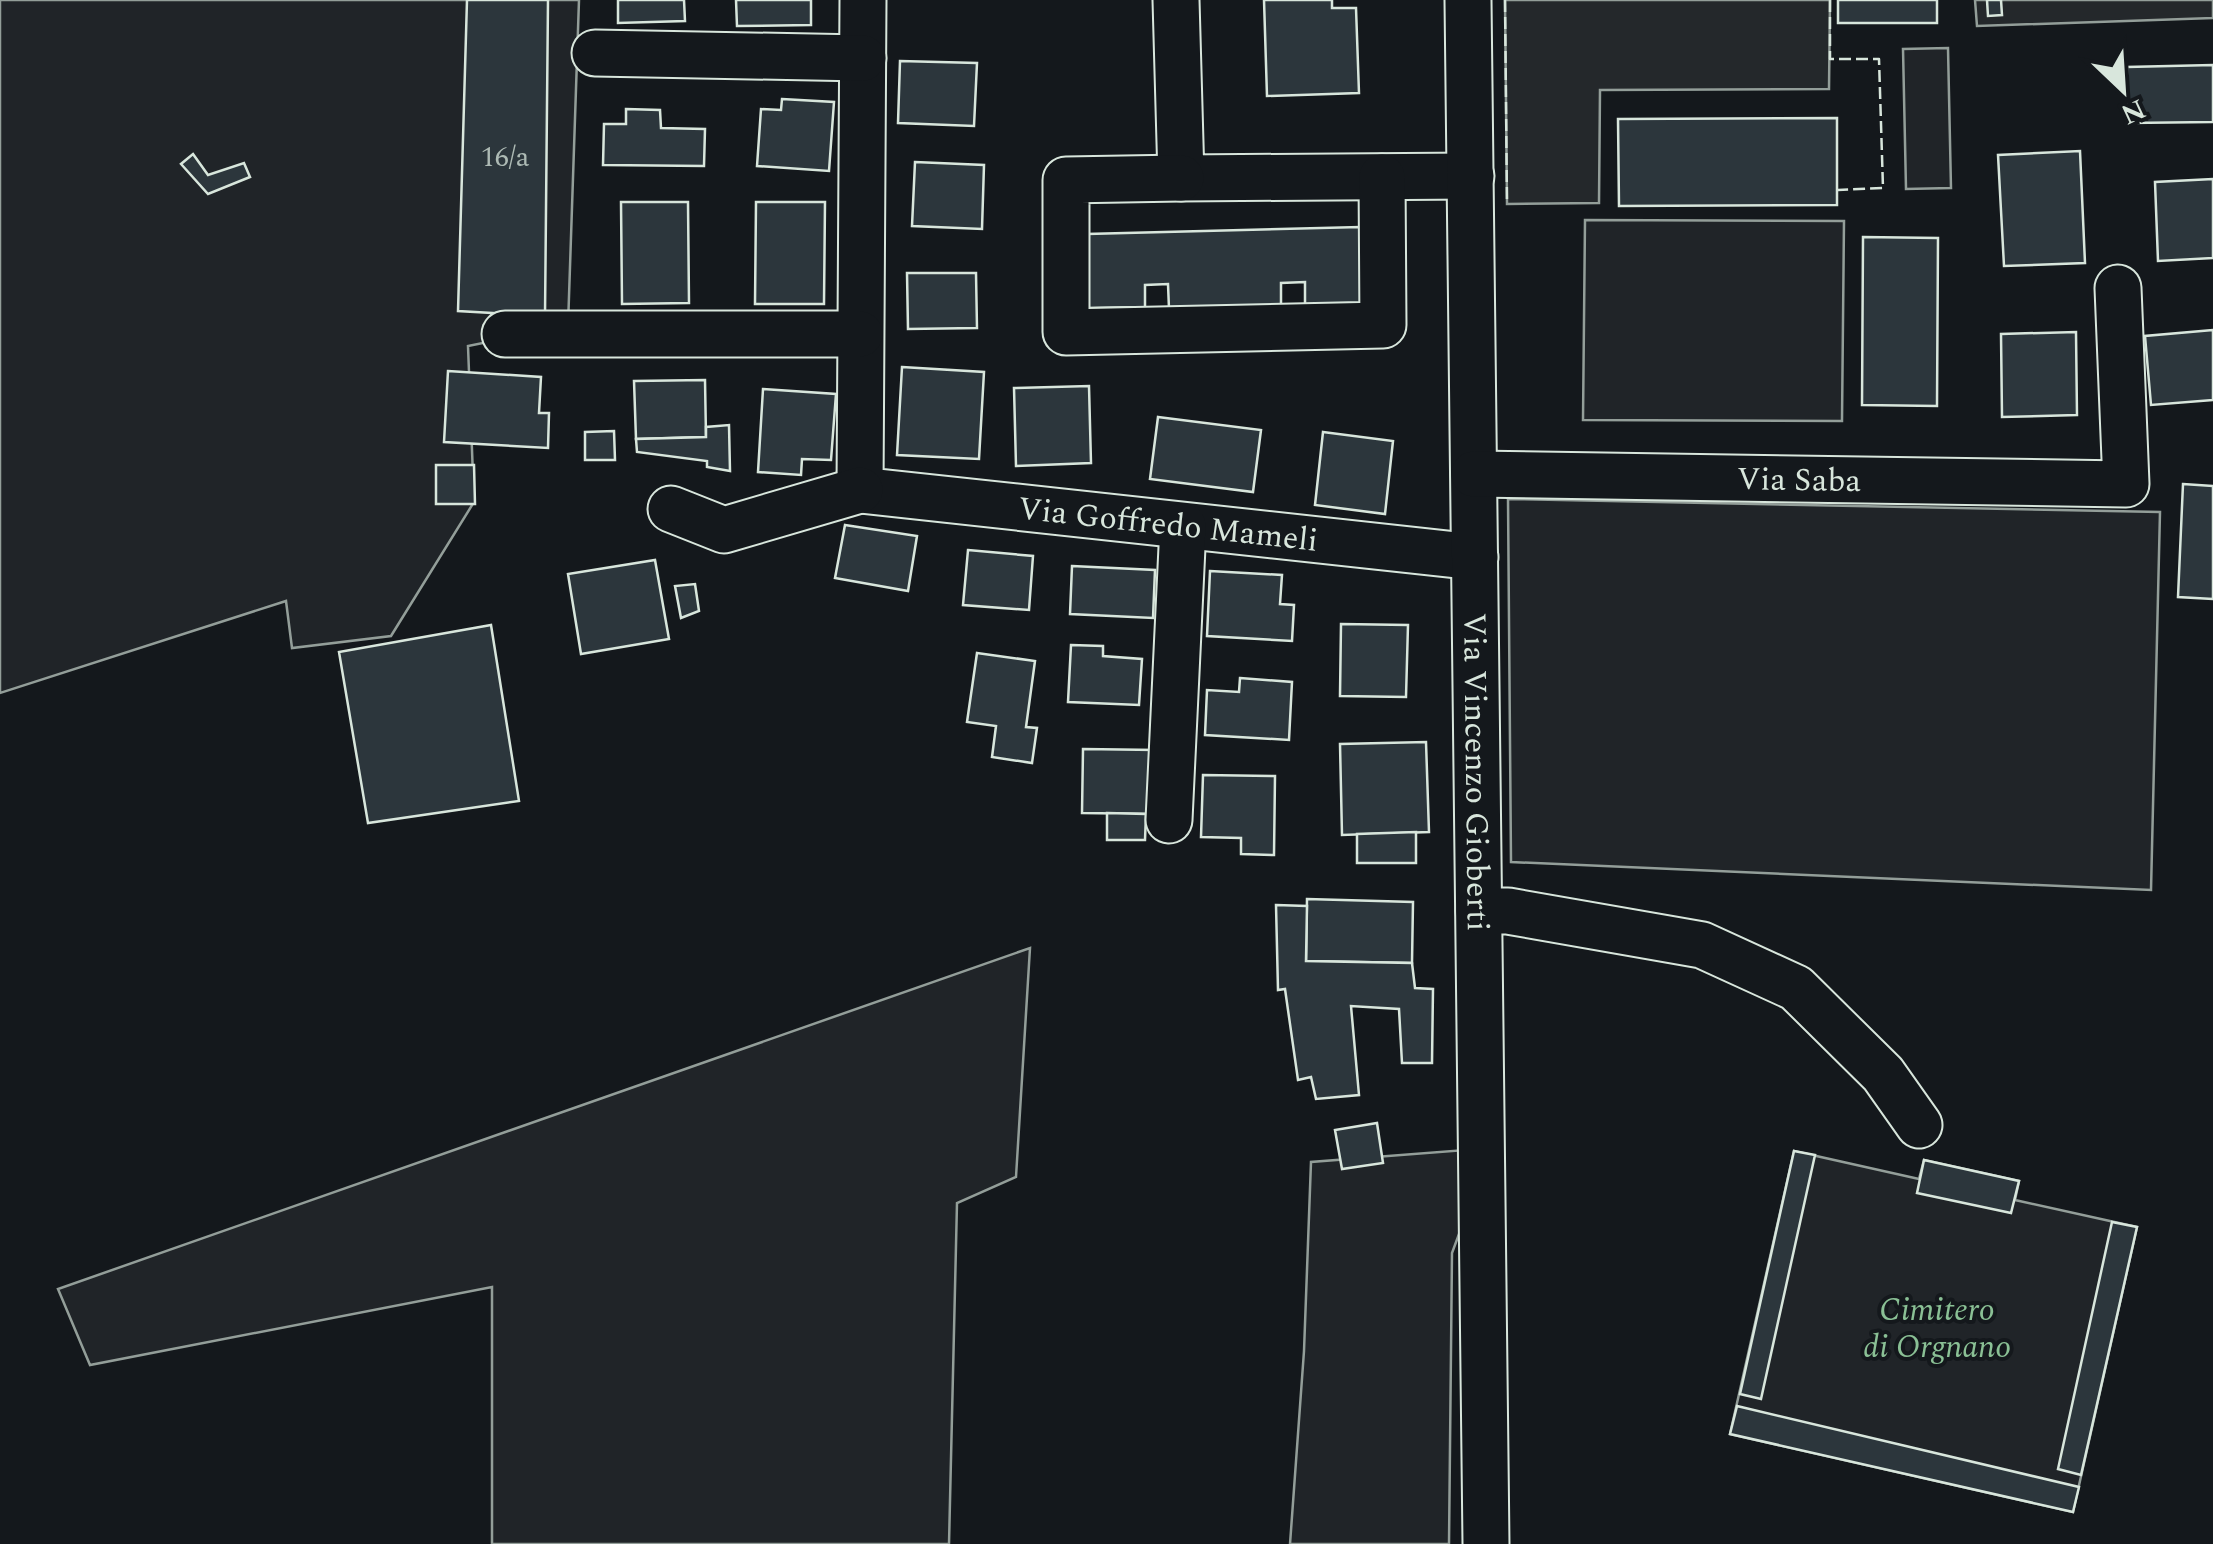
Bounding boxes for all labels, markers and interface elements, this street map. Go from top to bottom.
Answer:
north arrow [2073,40,2173,140]
text: N [2113,87,2152,136]
house number: 16/a [481,136,530,179]
street label: Via Saba [1736,455,1862,506]
street label: Via Goffredo Mameli [1016,484,1320,566]
street label: Via Vincenzo Gioberti [1449,612,1502,932]
park label: Cimitero di Orgnano [1863,1286,2011,1372]

